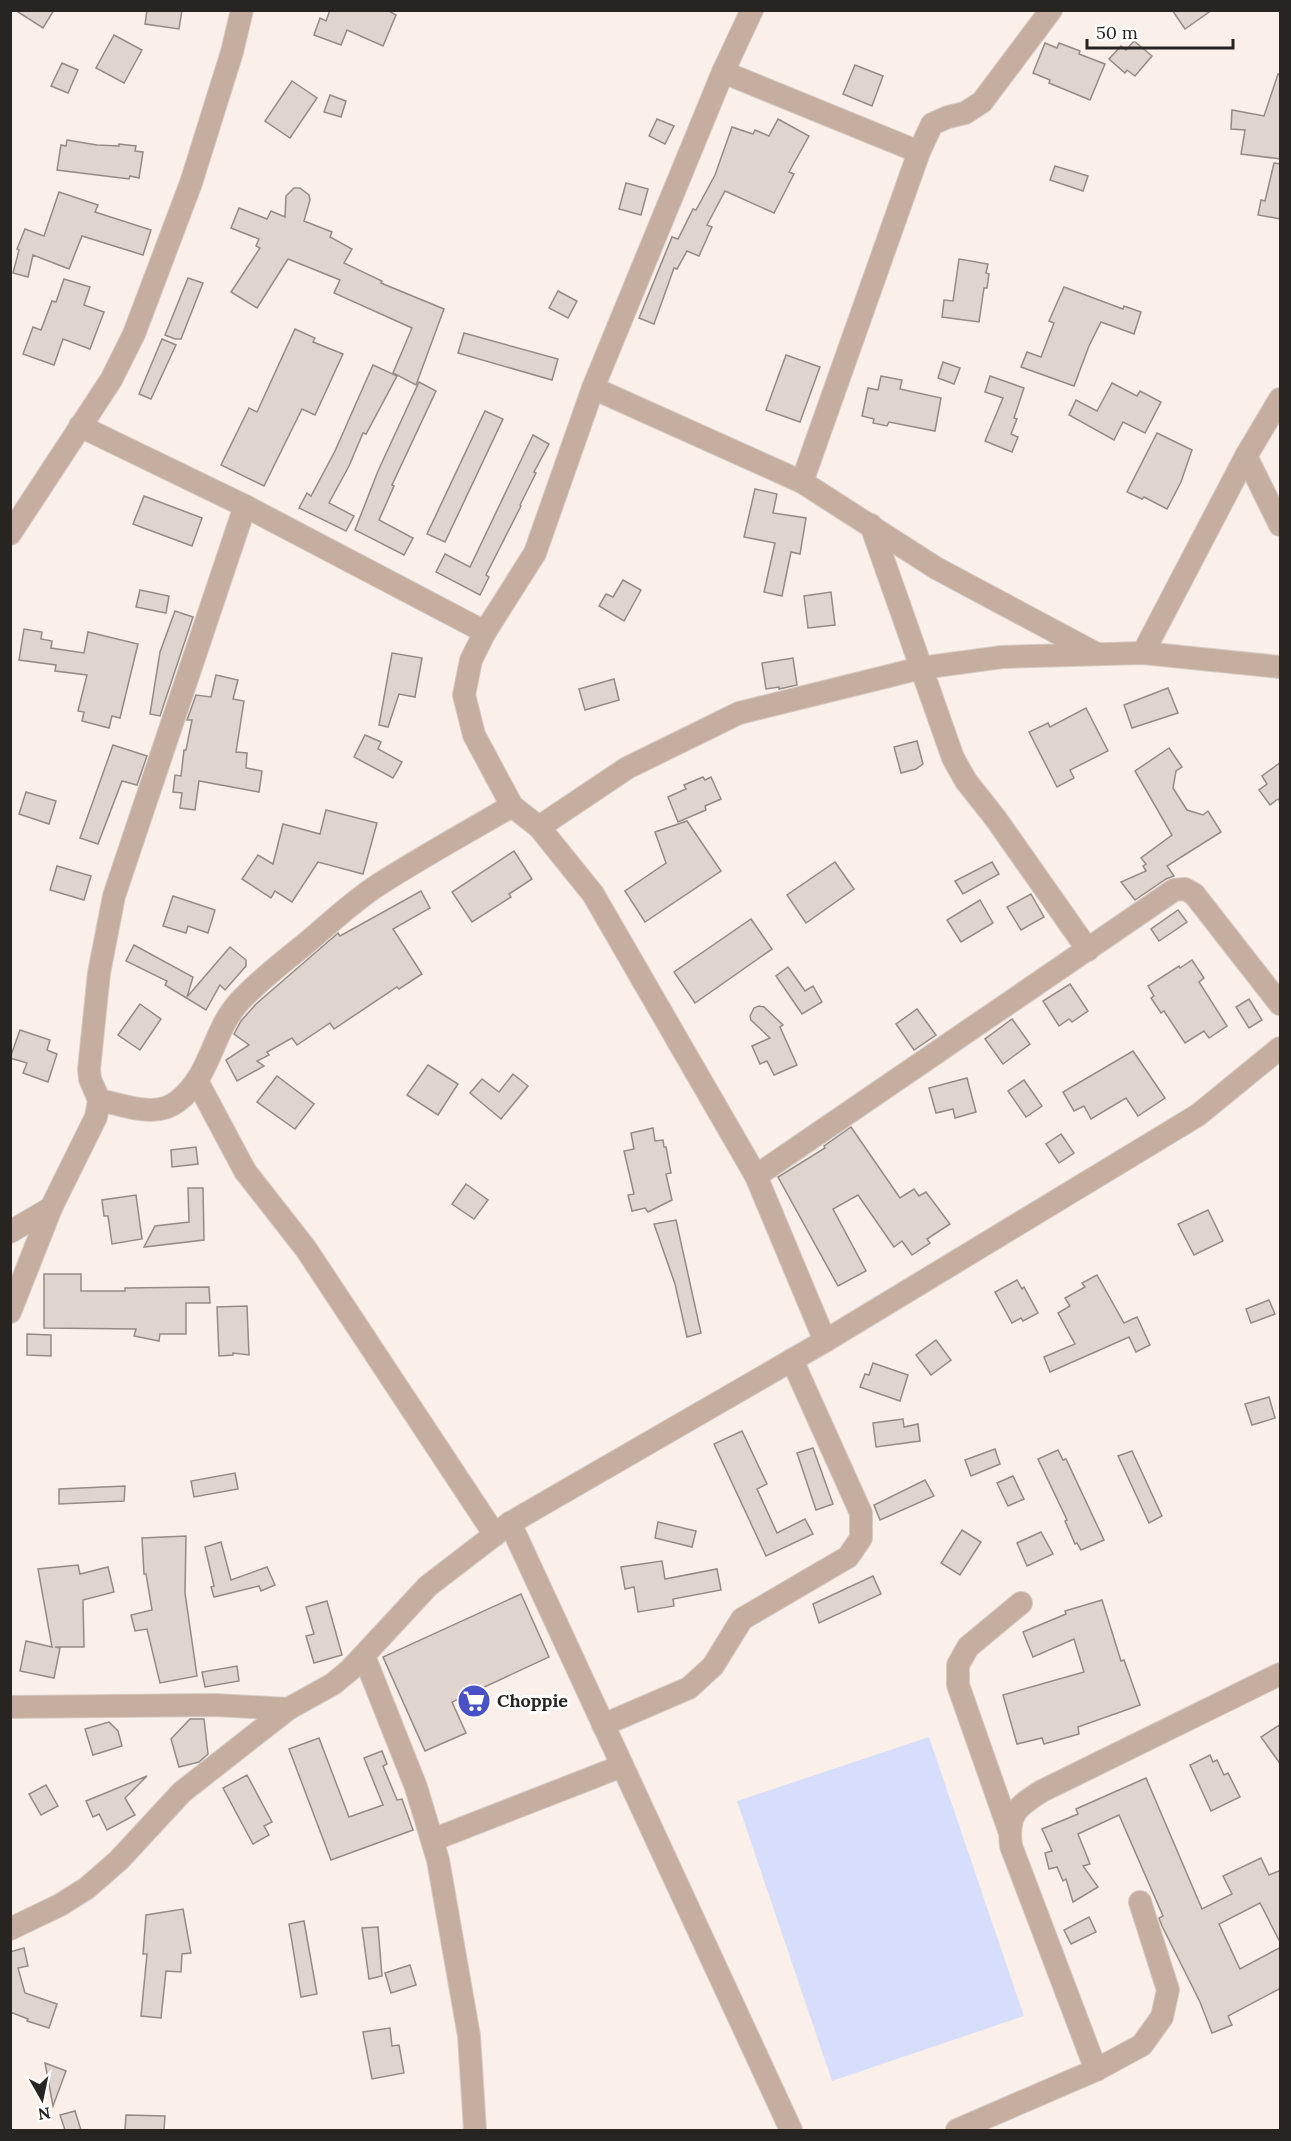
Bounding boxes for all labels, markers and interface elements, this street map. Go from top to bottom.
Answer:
scale bar [1087,12,1232,50]
text: 50 m [1096,21,1138,44]
supermarket icon: Choppie [456,1683,492,1719]
place label: Choppie [497,1689,568,1712]
north arrow [12,2069,72,2129]
text: N [37,2103,52,2125]

